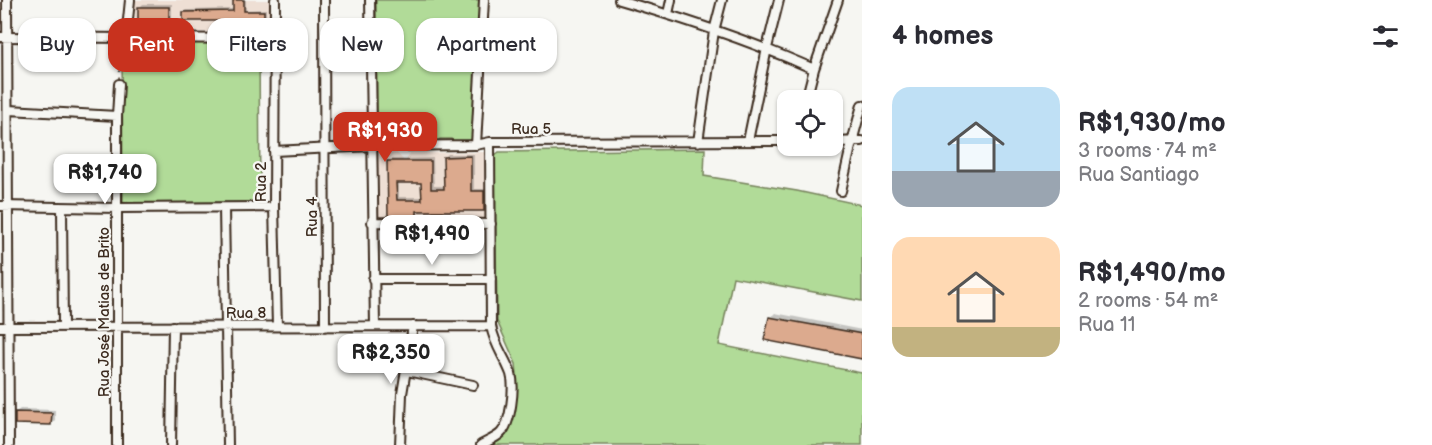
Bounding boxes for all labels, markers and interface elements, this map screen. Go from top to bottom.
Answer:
chip: Buy [18,18,96,72]
chip: Rent [108,18,195,72]
chip: Filters [207,18,308,72]
chip: New [320,18,404,72]
chip: Apartment [416,18,557,72]
icon: filters [1369,20,1402,53]
text: 4 homes [892,21,993,52]
map controls [777,90,843,156]
button: locate [777,90,843,156]
text: R$1,930/mo [1078,108,1225,139]
icon: home [940,111,1012,183]
pin: R$1,930 [330,112,440,163]
text: R$1,930 [347,119,423,143]
street label: Rua 5 [511,120,551,139]
text: 3 rooms · 74 m² [1078,139,1217,163]
pin: R$1,740 [50,154,160,205]
text: R$1,740 [67,161,143,185]
street label: Rua 2 [252,162,271,202]
text: Rua Santiago [1078,163,1199,187]
street label: Rua 4 [303,197,322,237]
pin: R$1,490 [377,215,487,266]
text: R$1,490 [394,222,470,246]
street label: Rua José Matias de Brito [95,227,114,397]
text: R$1,490/mo [1078,258,1226,289]
icon: home [940,261,1012,333]
text: 2 rooms · 54 m² [1078,289,1218,313]
street label: Rua 8 [226,304,266,323]
text: Rua 11 [1078,313,1136,337]
pin: R$2,350 [336,334,446,385]
text: R$2,350 [352,341,430,365]

